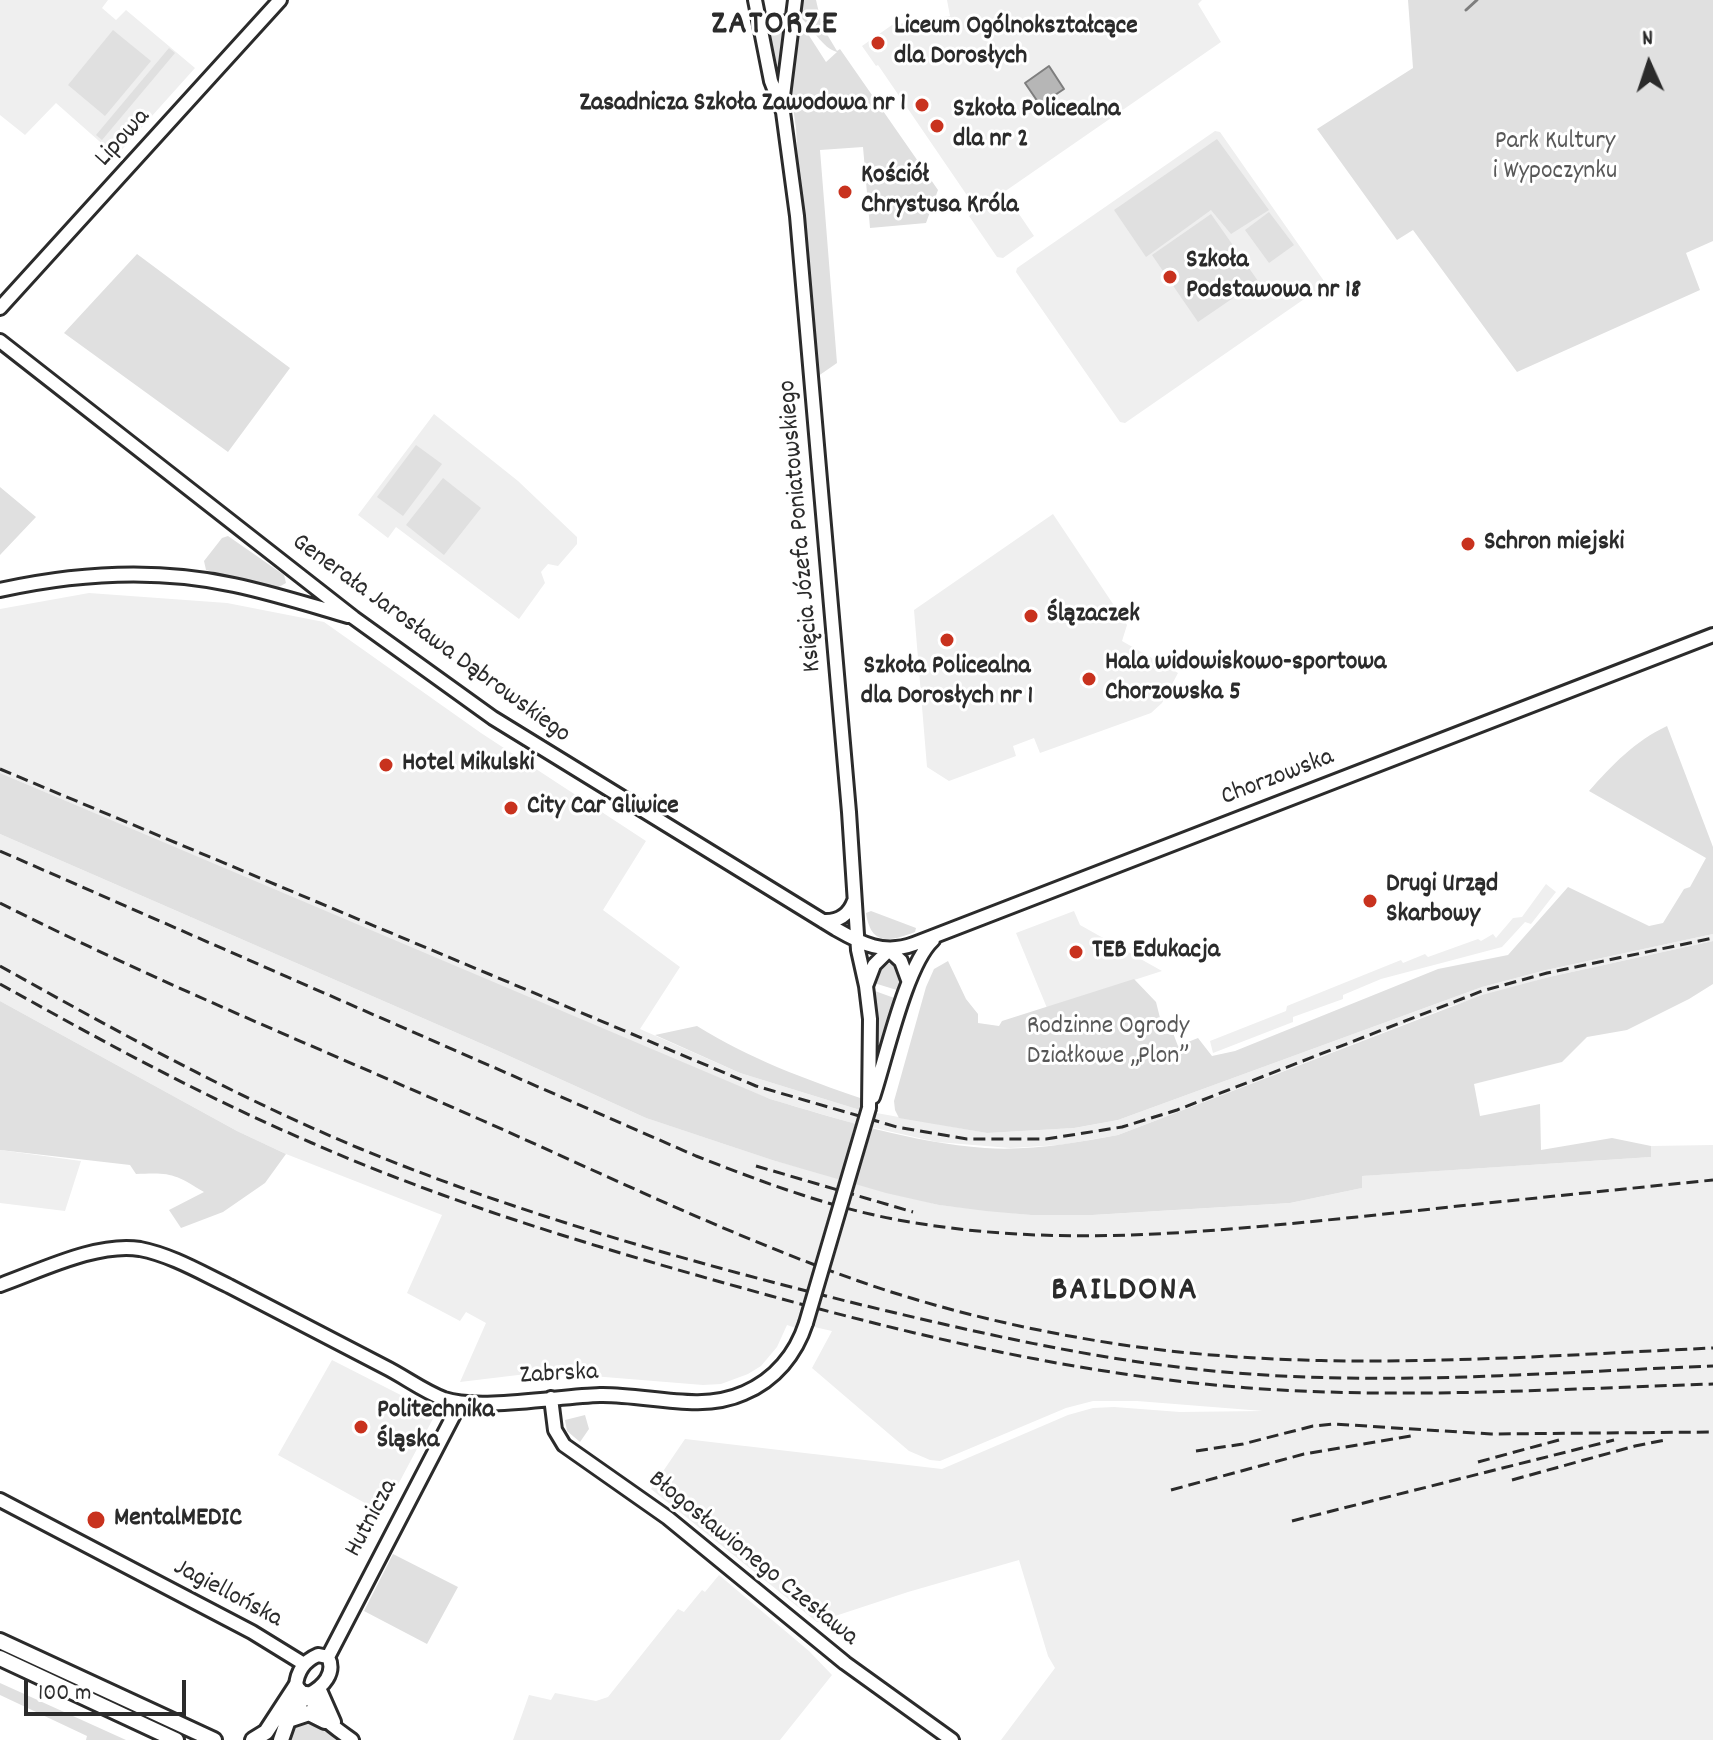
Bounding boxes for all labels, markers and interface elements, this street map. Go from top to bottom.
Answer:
district label: ZATORZE [711,7,839,47]
place label: Liceum Ogólnokształcące dla Dorosłych [894,12,1138,74]
north arrow [1609,24,1689,104]
text: N [1641,24,1654,55]
marker: Liceum Ogólnokształcące dla Dorosłych [869,34,887,52]
place label: Zasadnicza Szkoła Zawodowa nr 1 [580,89,906,121]
place label: Szkoła Policealna dla nr 2 [953,95,1120,156]
marker: Zasadnicza Szkoła Zawodowa nr 1 [913,96,931,114]
street label: Lipowa [90,103,158,175]
marker: Szkoła Policealna dla nr 2 [928,117,946,135]
park label: Park Kultury i Wypoczynku [1493,127,1617,188]
place label: Kościół Chrystusa Króla [861,161,1018,222]
marker: Kościół Chrystusa Króla [836,183,854,201]
place label: Szkoła Podstawowa nr 18 [1186,246,1361,308]
marker: Szkoła Podstawowa nr 18 [1161,268,1179,286]
street label: Księcia Józefa Poniatowskiego [774,379,830,673]
street label: Generała Jarosława Dąbrowskiego [285,528,575,752]
place label: Schron miejski [1484,528,1624,560]
marker: Schron miejski [1459,535,1477,553]
place label: Ślązaczek [1047,600,1140,632]
marker: Ślązaczek [1022,607,1040,625]
marker: Szkoła Policealna dla Dorosłych nr 1 [938,631,956,649]
place label: Hala widowiskowo-sportowa Chorzowska 5 [1105,648,1386,710]
place label: Szkoła Policealna dla Dorosłych nr 1 [861,652,1033,714]
marker: Hala widowiskowo-sportowa Chorzowska 5 [1080,670,1098,688]
street label: Chorzowska [1217,743,1339,815]
place label: Hotel Mikulski [402,749,534,781]
marker: Hotel Mikulski [377,756,395,774]
place label: City Car Gliwice [527,792,679,824]
marker: City Car Gliwice [502,799,520,817]
place label: Drugi Urząd Skarbowy [1386,870,1498,932]
marker: Drugi Urząd Skarbowy [1361,892,1379,910]
place label: TEB Edukacja [1092,936,1220,968]
marker: TEB Edukacja [1067,943,1085,961]
park label: Rodzinne Ogrody Działkowe „Plon” [1027,1012,1189,1074]
district label: BAILDONA [1051,1273,1199,1313]
street label: Zabrska [519,1358,599,1394]
place label: Politechnika Śląska [377,1396,494,1458]
marker: Politechnika Śląska [352,1418,370,1436]
street label: Błogosławionego Czesława [641,1466,863,1654]
street label: Hutnicza [340,1475,406,1563]
place label: MentalMEDIC [114,1504,242,1536]
marker: MentalMEDIC [85,1509,107,1531]
street label: Jagiellońska [167,1553,287,1637]
scale bar [28,1664,190,1714]
text: 100 m [38,1677,91,1711]

